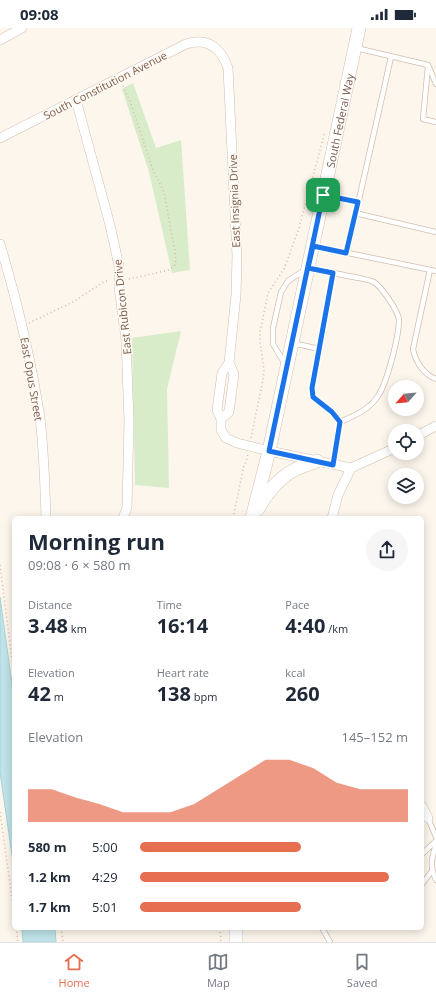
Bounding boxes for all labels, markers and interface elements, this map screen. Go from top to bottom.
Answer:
text: 09:08 [20,4,59,24]
street label: South Constitution Avenue [41,47,169,123]
street label: South Federal Way [322,72,357,169]
street label: East Insignia Drive [225,154,243,248]
pin [306,178,340,212]
icon: arrive [312,184,334,206]
street label: East Rubicon Drive [110,259,134,355]
street label: East Opus Street [17,336,47,422]
north arrow [388,380,424,416]
map controls [388,380,424,504]
button: locate [388,424,424,460]
button: layers [388,468,424,504]
text: Morning run [28,526,165,556]
button: share [366,529,408,571]
text: 09:08 · 6 × 580 m [28,556,131,574]
text: Distance [28,597,72,612]
text: Time [157,597,182,612]
text: Pace [285,597,310,612]
text: 3.48 [28,612,68,639]
text: 16:14 [157,612,208,639]
text: 4:40 [285,612,325,639]
text: km [68,621,87,636]
text: /km [325,621,348,636]
text: Elevation [28,665,75,680]
text: Heart rate [157,665,209,680]
text: kcal [285,665,305,680]
text: 42 [28,680,51,707]
text: 138 [157,680,191,707]
text: 260 [285,680,320,707]
text: m [51,689,64,704]
text: bpm [191,689,217,704]
text: Elevation [28,728,83,746]
text: 145–152 m [341,728,408,746]
text: 580 m [28,838,66,856]
text: 5:00 [92,838,118,856]
text: 1.2 km [28,868,71,886]
text: 4:29 [92,868,118,886]
text: 1.7 km [28,898,71,916]
text: 5:01 [92,898,118,916]
tab: Home [59,951,90,990]
tab: Map [207,951,230,990]
tab: Saved [347,951,377,990]

